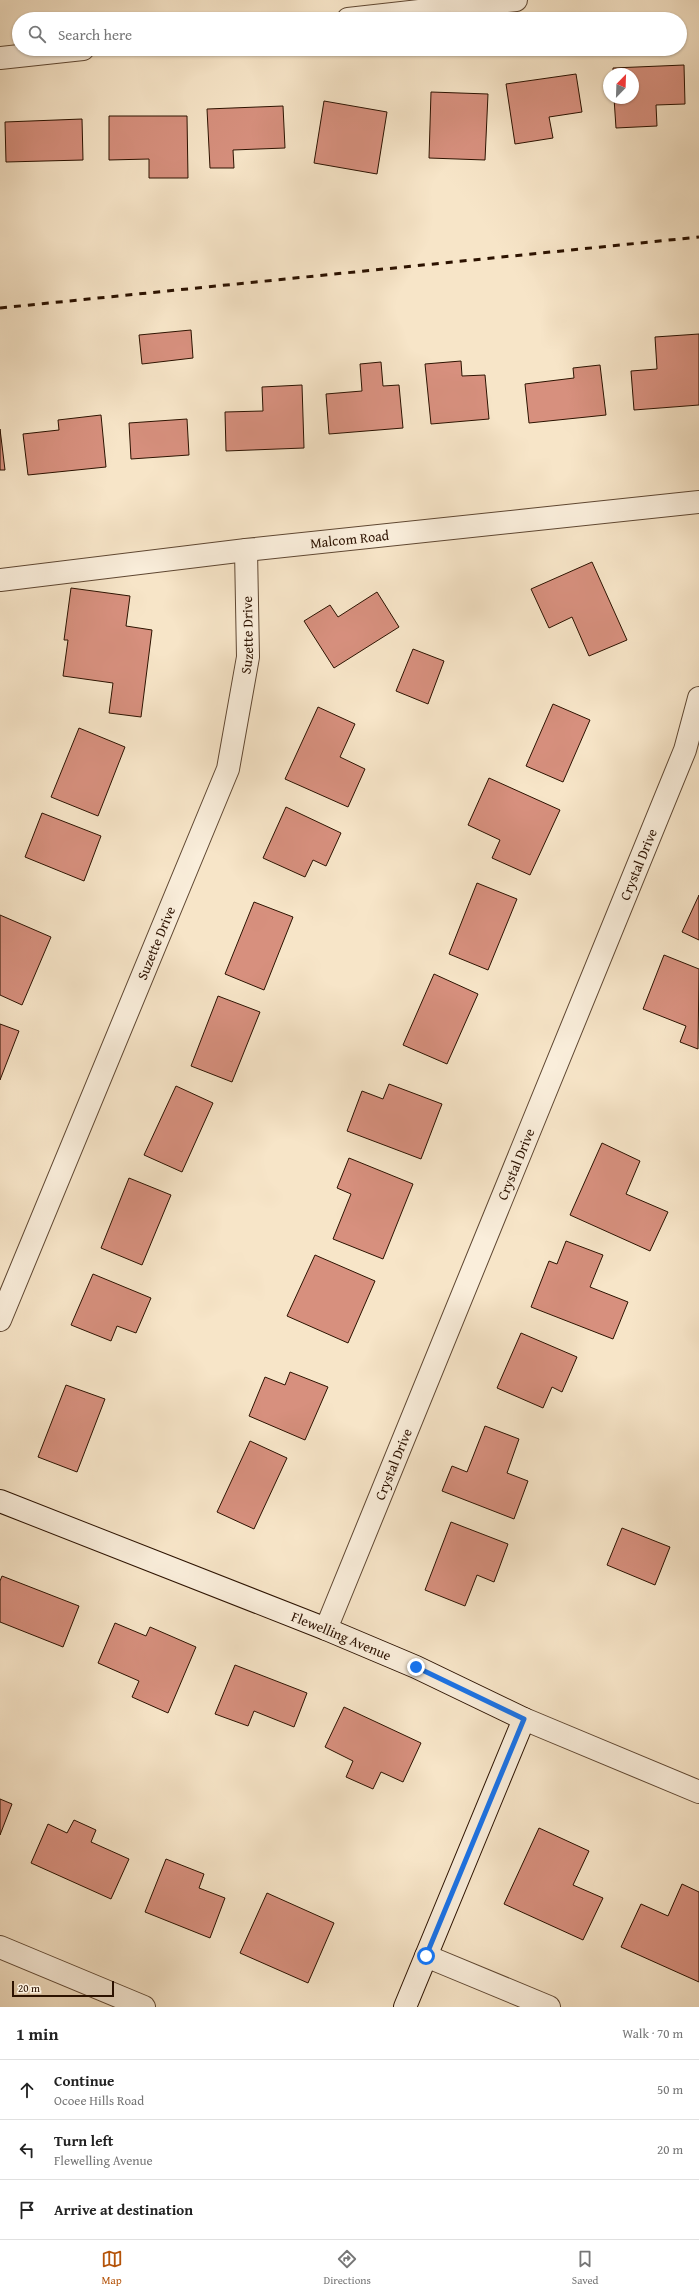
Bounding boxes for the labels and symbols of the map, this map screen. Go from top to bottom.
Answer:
north arrow [603,68,639,104]
street label: Malcom Road [309,525,391,553]
street label: Suzette Drive [235,595,258,676]
street label: Crystal Drive [615,825,662,903]
street label: Suzette Drive [132,903,180,983]
street label: Crystal Drive [492,1125,540,1203]
street label: Crystal Drive [370,1425,417,1503]
street label: Flewelling Avenue [288,1606,395,1666]
route end [407,1658,425,1676]
route start [417,1947,435,1965]
scale bar [12,1979,114,1998]

